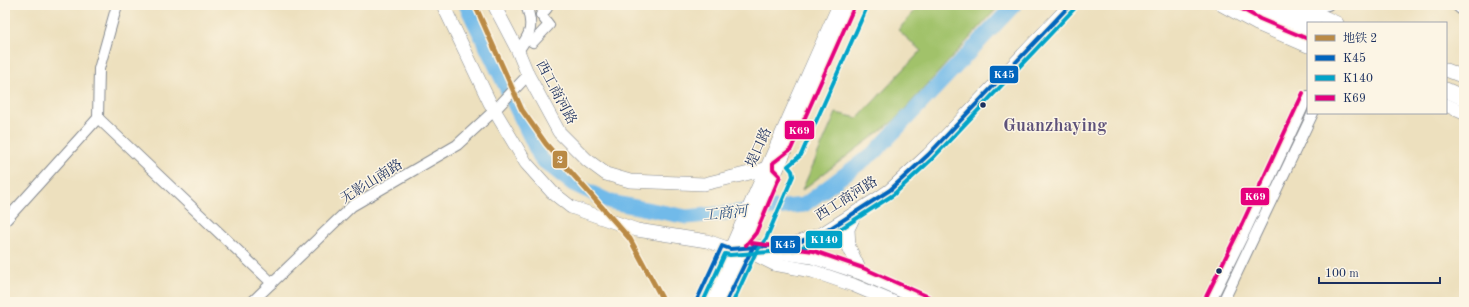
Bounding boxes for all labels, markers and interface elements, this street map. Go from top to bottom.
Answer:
legend [1307,22,1447,114]
text: 地铁 2 [1343,31,1377,45]
text: K45 [1343,52,1366,65]
street label: 西工商河路 [534,58,580,127]
line badge: K45 [989,65,1019,84]
text: K45 [993,70,1015,81]
text: K140 [1343,73,1373,85]
text: K69 [1343,93,1366,105]
unlabelled marker [978,100,988,110]
district label: Guanzhaying [1003,117,1107,135]
line badge: K69 [784,120,815,140]
street label: 堤口路 [743,125,774,169]
text: K69 [788,126,810,137]
line badge: 2 [552,150,568,169]
text: 2 [557,155,563,166]
street label: 无影山南路 [338,157,405,206]
street label: 西工商河路 [813,174,880,223]
line badge: K69 [1240,187,1270,206]
text: K69 [1244,192,1266,203]
water label: 工商河 [702,202,751,224]
line badge: K140 [805,230,843,249]
line badge: K45 [770,235,801,254]
text: K140 [810,235,838,246]
text: K45 [774,240,796,251]
scale bar [1319,259,1440,285]
unlabelled marker [1214,266,1224,276]
text: 100 m [1325,268,1359,280]

